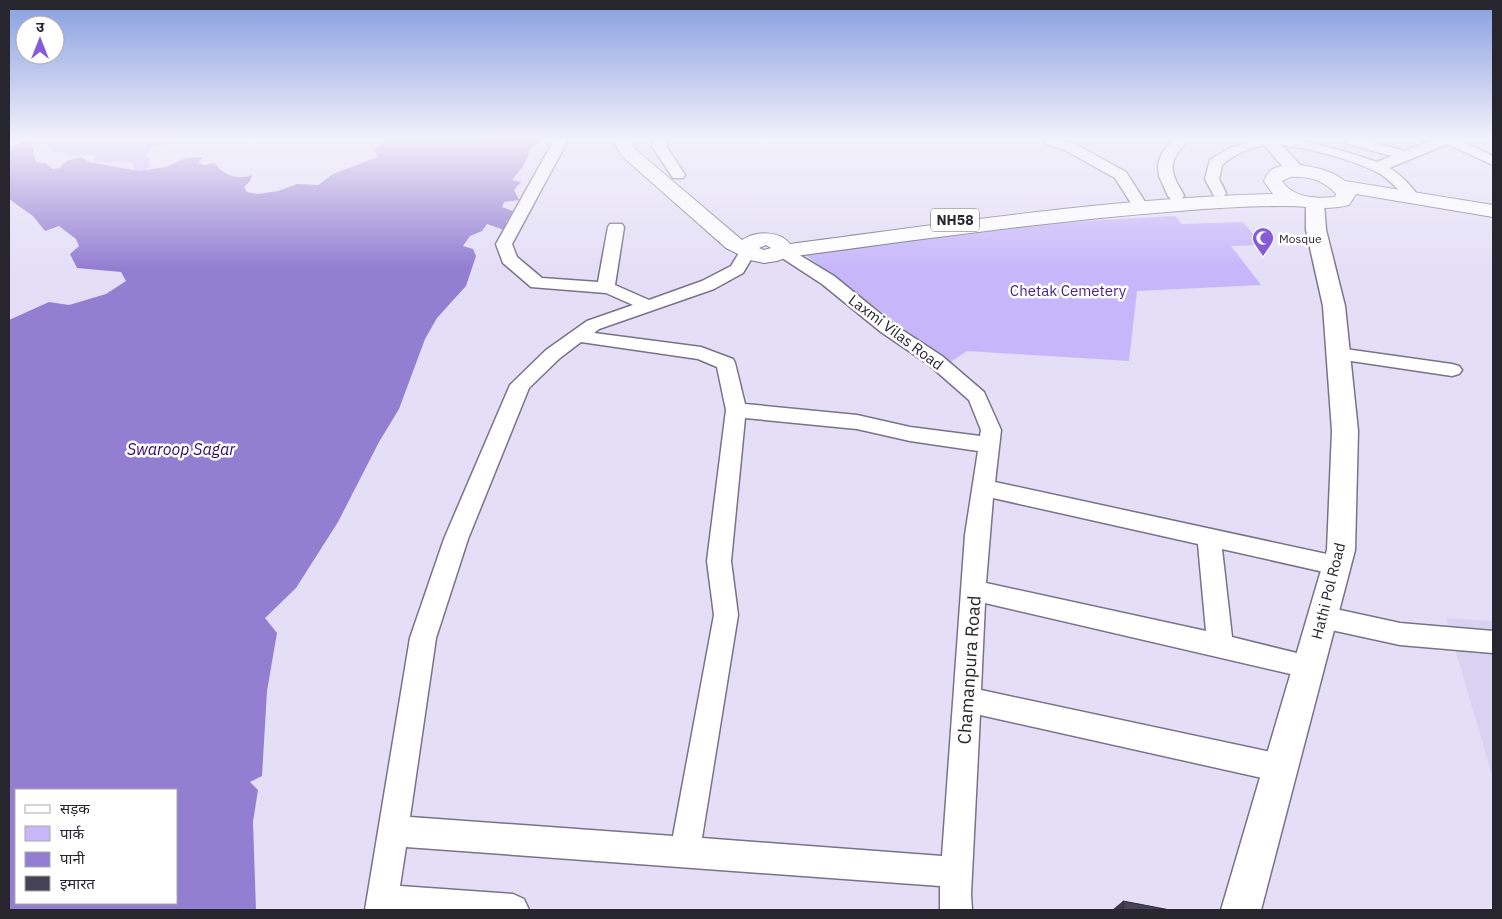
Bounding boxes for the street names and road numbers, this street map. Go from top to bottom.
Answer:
road number: NH58 [931,208,979,232]
street label: Laxmi Vilas Road [845,290,947,374]
street label: Hathi Pol Road [1307,541,1349,641]
street label: Chamanpura Road [952,595,986,745]

